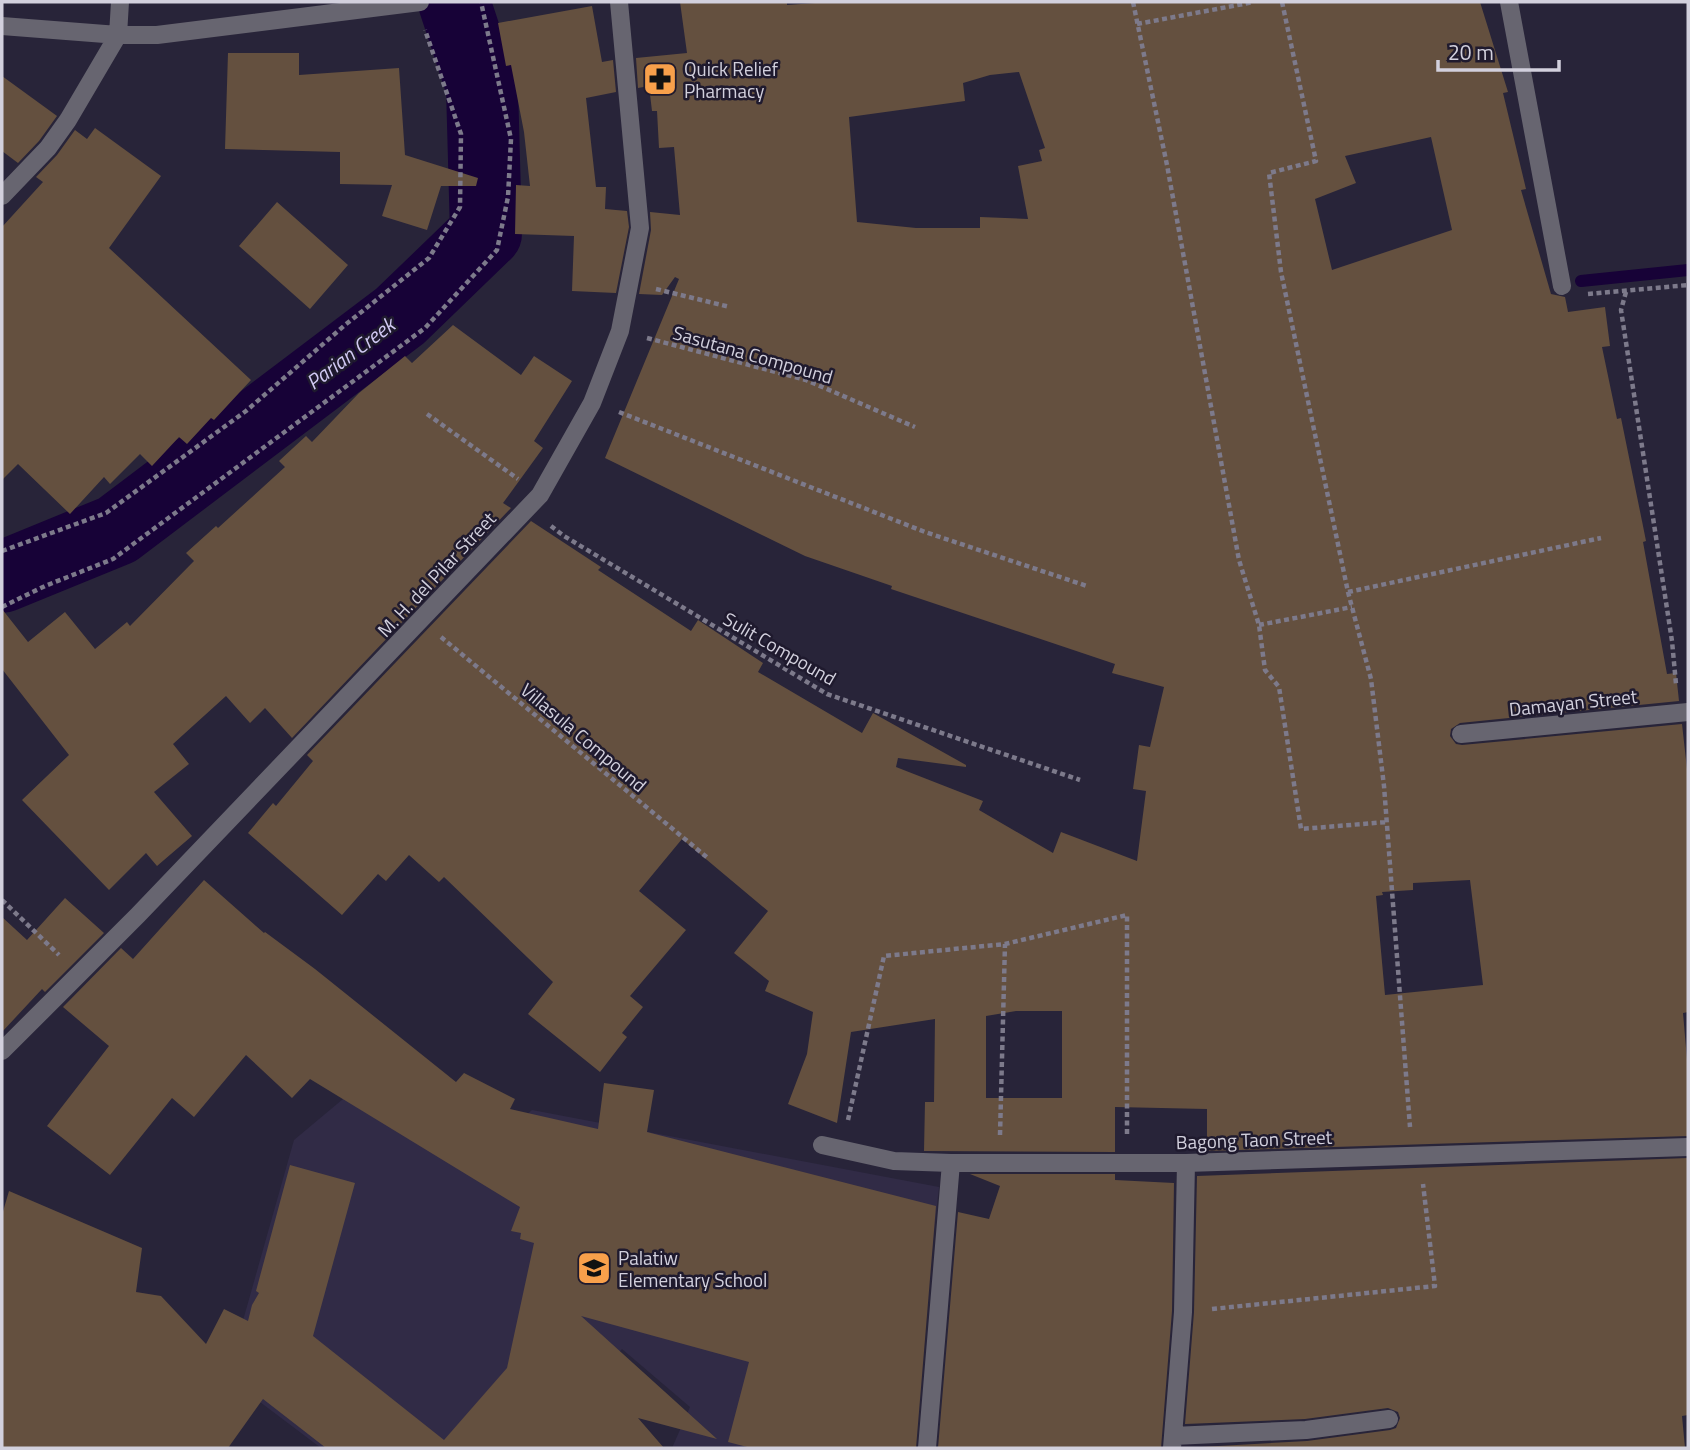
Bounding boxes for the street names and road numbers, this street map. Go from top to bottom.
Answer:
street label: Sasutana Compound [670,317,836,391]
street label: M. H. del Pilar Street [370,504,502,643]
street label: Sulit Compound [718,604,842,692]
street label: Villasula Compound [515,675,653,799]
street label: Damayan Street [1507,681,1639,723]
street label: Bagong Taon Street [1175,1122,1333,1156]

